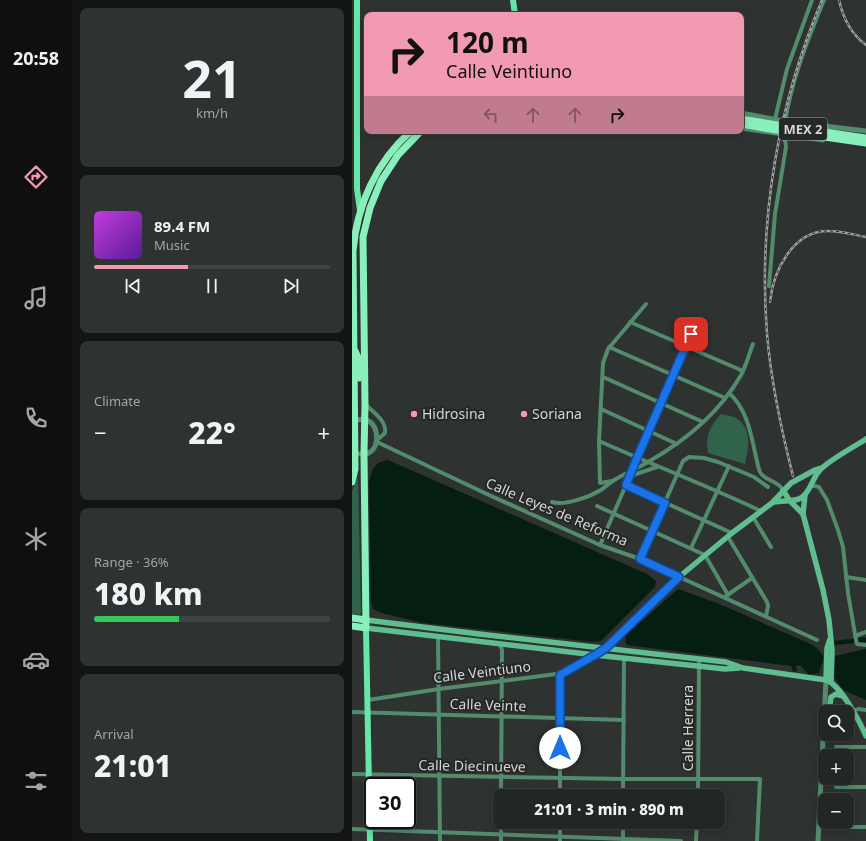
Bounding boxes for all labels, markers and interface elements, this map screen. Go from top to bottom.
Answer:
text: 120 m [446,23,529,61]
icon: right [380,28,432,80]
text: 21 [182,42,242,113]
text: 20:58 [13,46,59,70]
text: Calle Veintiuno [446,59,572,83]
text: km/h [196,104,228,122]
icon: left [480,104,502,126]
icon: ahead [522,104,544,126]
icon: ahead [564,104,586,126]
icon: right [606,104,628,126]
road number: MEX 2 [779,118,827,140]
icon: directions [22,163,50,191]
text: 89.4 FM [154,216,210,236]
text: Music [154,236,190,254]
icon: previous [122,275,144,297]
icon: pause [201,275,223,297]
icon: next [280,275,302,297]
icon: music [22,284,50,312]
pin [674,317,708,351]
icon: arrive [680,323,702,345]
text: Climate [94,392,140,410]
icon: phone [22,404,50,432]
place label: Hidrosina [422,404,485,423]
place label: Soriana [532,404,582,423]
marker: Hidrosina [409,409,419,419]
marker: Soriana [519,409,529,419]
text: 22° [188,412,236,453]
text: − [94,417,107,447]
text: + [317,417,330,447]
street label: Calle Leyes de Reforma [483,473,631,550]
icon: climate [22,525,50,553]
text: Range · 36% [94,553,169,571]
text: 180 km [94,573,203,614]
icon: car [22,646,50,674]
street label: Calle Veintiuno [432,656,532,687]
street label: Calle Herrera [678,685,697,771]
street label: Calle Veinte [449,694,527,715]
map controls [818,705,854,829]
button: search [818,705,854,741]
text: Arrival [94,725,134,743]
position arrow [539,727,581,769]
text: 21:01 [94,745,172,786]
button: + [818,749,854,785]
street label: Calle Diecinueve [418,755,526,776]
icon: filters [22,767,50,795]
speed limit sign: 30 [364,777,416,829]
button: − [818,793,854,829]
text: 21:01 · 3 min · 890 m [534,799,684,819]

